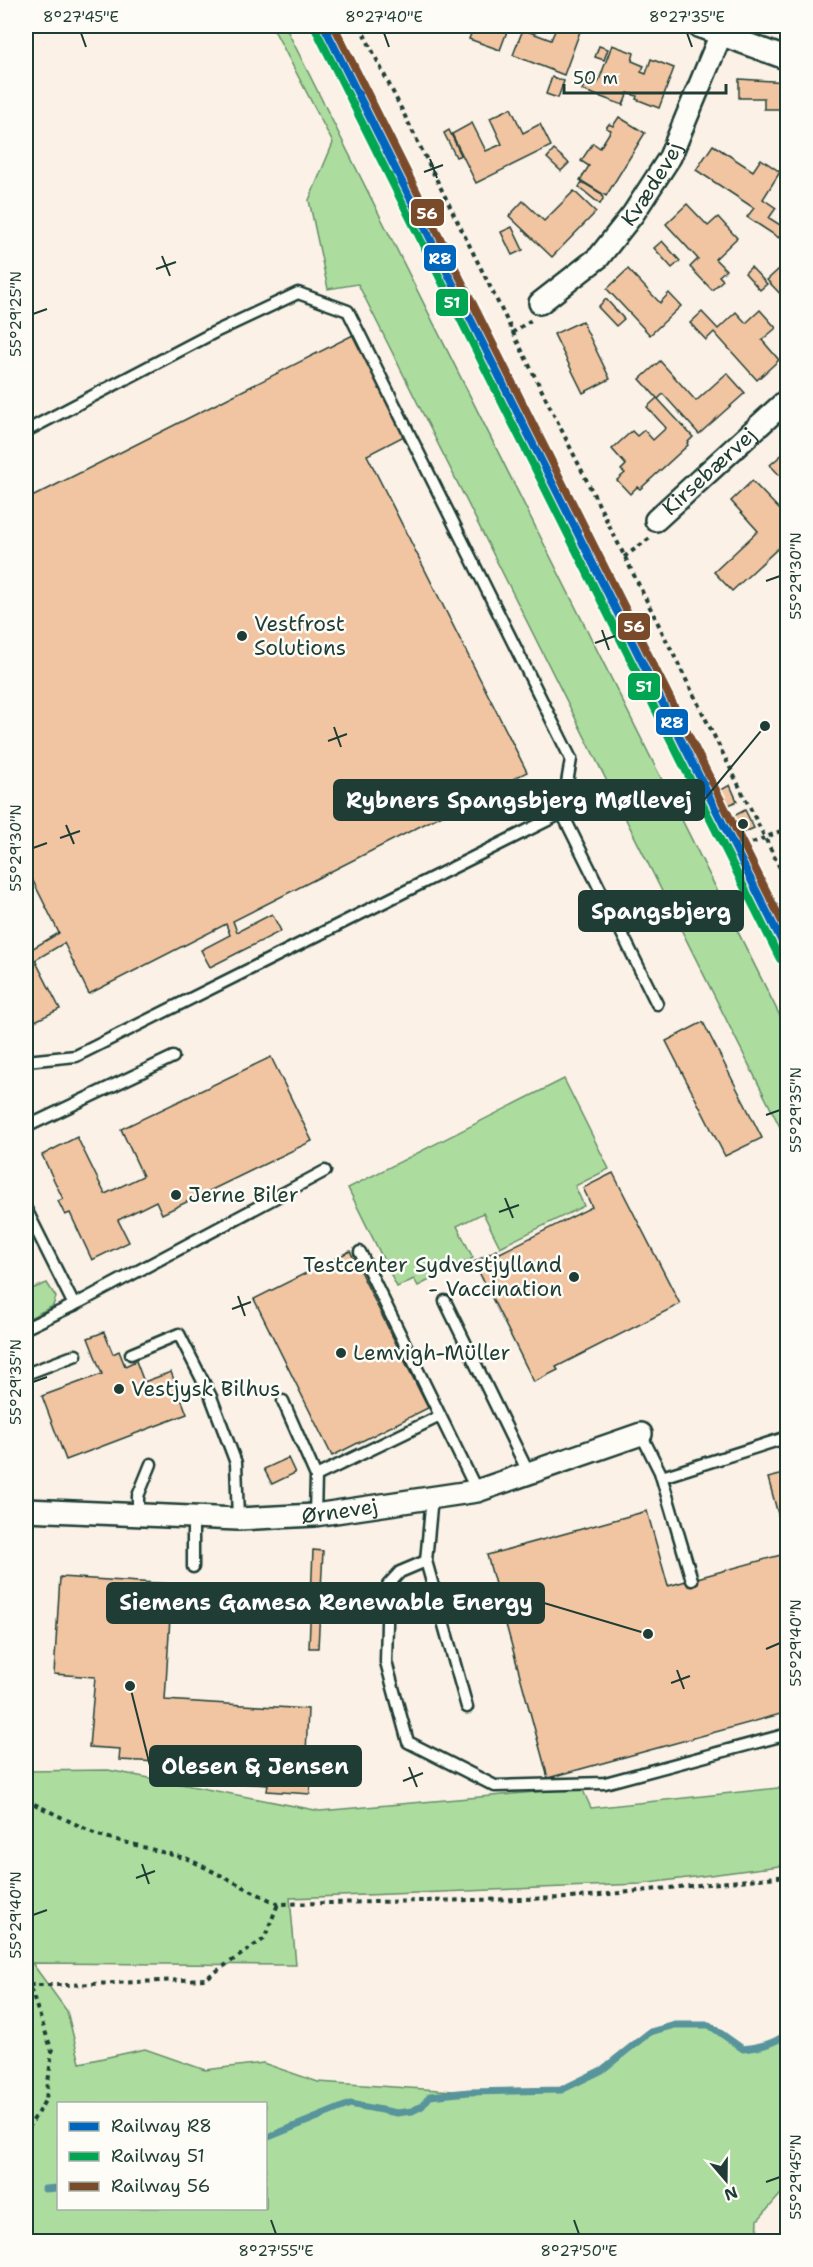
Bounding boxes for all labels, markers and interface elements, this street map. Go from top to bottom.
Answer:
text: 8°27'45"E [43,7,119,27]
text: 8°27'40"E [345,7,423,27]
text: 8°27'35"E [649,7,725,27]
scale bar [564,57,726,95]
text: 50 m [573,66,618,90]
street label: Kvædevej [615,138,689,232]
line badge: 56 [410,198,445,227]
text: 56 [416,203,438,224]
line badge: R8 [423,244,457,272]
text: R8 [428,248,452,269]
text: 55°29'25"N [6,271,26,357]
line badge: 51 [435,288,469,317]
text: 51 [444,292,460,313]
street label: Kirsebærvej [656,421,762,522]
text: 55°29'30"N [786,532,806,620]
place label: Vestfrost Solutions [254,610,346,662]
line badge: 56 [617,612,651,641]
text: 56 [623,616,645,637]
marker: Vestfrost Solutions [235,629,249,643]
line badge: 51 [627,672,661,701]
text: 51 [636,676,652,697]
line badge: R8 [655,708,689,736]
text: R8 [660,712,684,733]
callout: Rybners Spangsbjerg Møllevej [334,780,704,820]
text: Rybners Spangsbjerg Møllevej [346,786,692,815]
text: 55°29'30"N [6,804,26,892]
callout: Spangsbjerg [579,891,743,931]
text: Spangsbjerg [591,897,731,926]
text: 55°29'35"N [786,1067,806,1153]
place label: Jerne Biler [188,1181,299,1209]
marker: Jerne Biler [169,1188,183,1202]
place label: Testcenter Sydvestjylland - Vaccination [303,1251,562,1303]
marker: Testcenter Sydvestjylland - Vaccination [567,1270,581,1284]
text: 55°29'35"N [6,1339,26,1425]
place label: Lemvigh-Müller [353,1339,511,1367]
marker: Lemvigh-Müller [334,1346,348,1360]
place label: Vestjysk Bilhus [131,1375,280,1403]
marker: Vestjysk Bilhus [112,1382,126,1396]
street label: Ørnevej [301,1492,379,1530]
callout: Siemens Gamesa Renewable Energy [107,1583,544,1623]
text: Siemens Gamesa Renewable Energy [119,1588,533,1617]
text: 55°29'40"N [786,1599,806,1687]
callout: Olesen & Jensen [150,1746,361,1786]
text: Olesen & Jensen [161,1752,349,1781]
text: 55°29'40"N [6,1871,26,1959]
legend [57,2102,267,2210]
text: Railway R8 [111,2114,212,2138]
text: 55°29'45"N [786,2134,806,2220]
text: Railway 51 [111,2144,205,2168]
north arrow [696,2150,756,2210]
text: Railway 56 [111,2174,210,2198]
text: N [721,2182,741,2206]
text: 8°27'55"E [238,2241,314,2261]
text: 8°27'50"E [541,2241,617,2261]

